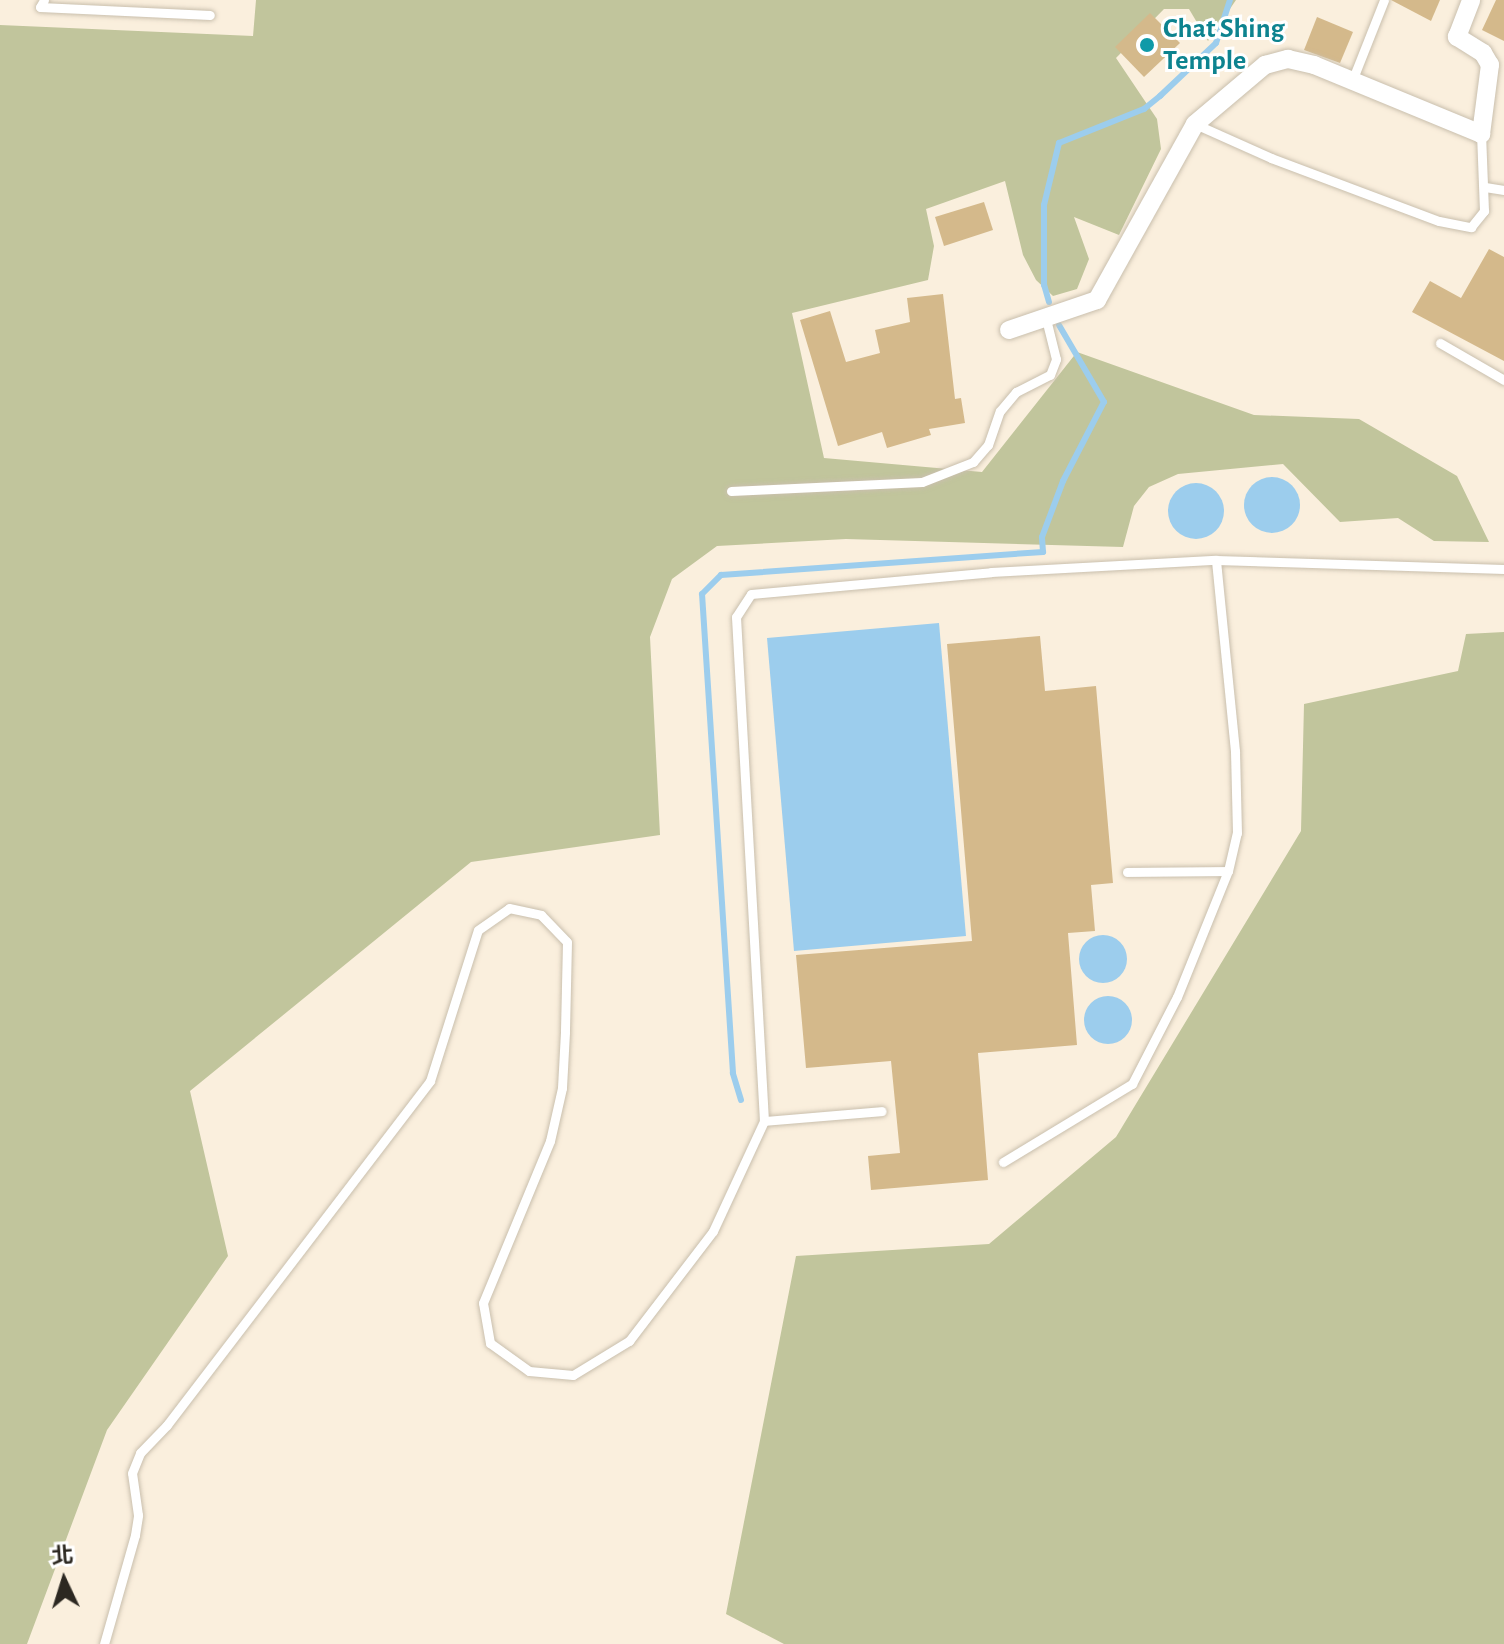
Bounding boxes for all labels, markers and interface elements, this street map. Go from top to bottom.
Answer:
place label: Chat Shing Temple [1163,12,1284,78]
marker: Chat Shing Temple [1138,36,1156,54]
north arrow [24,1540,104,1620]
text: 北 [51,1544,74,1568]

